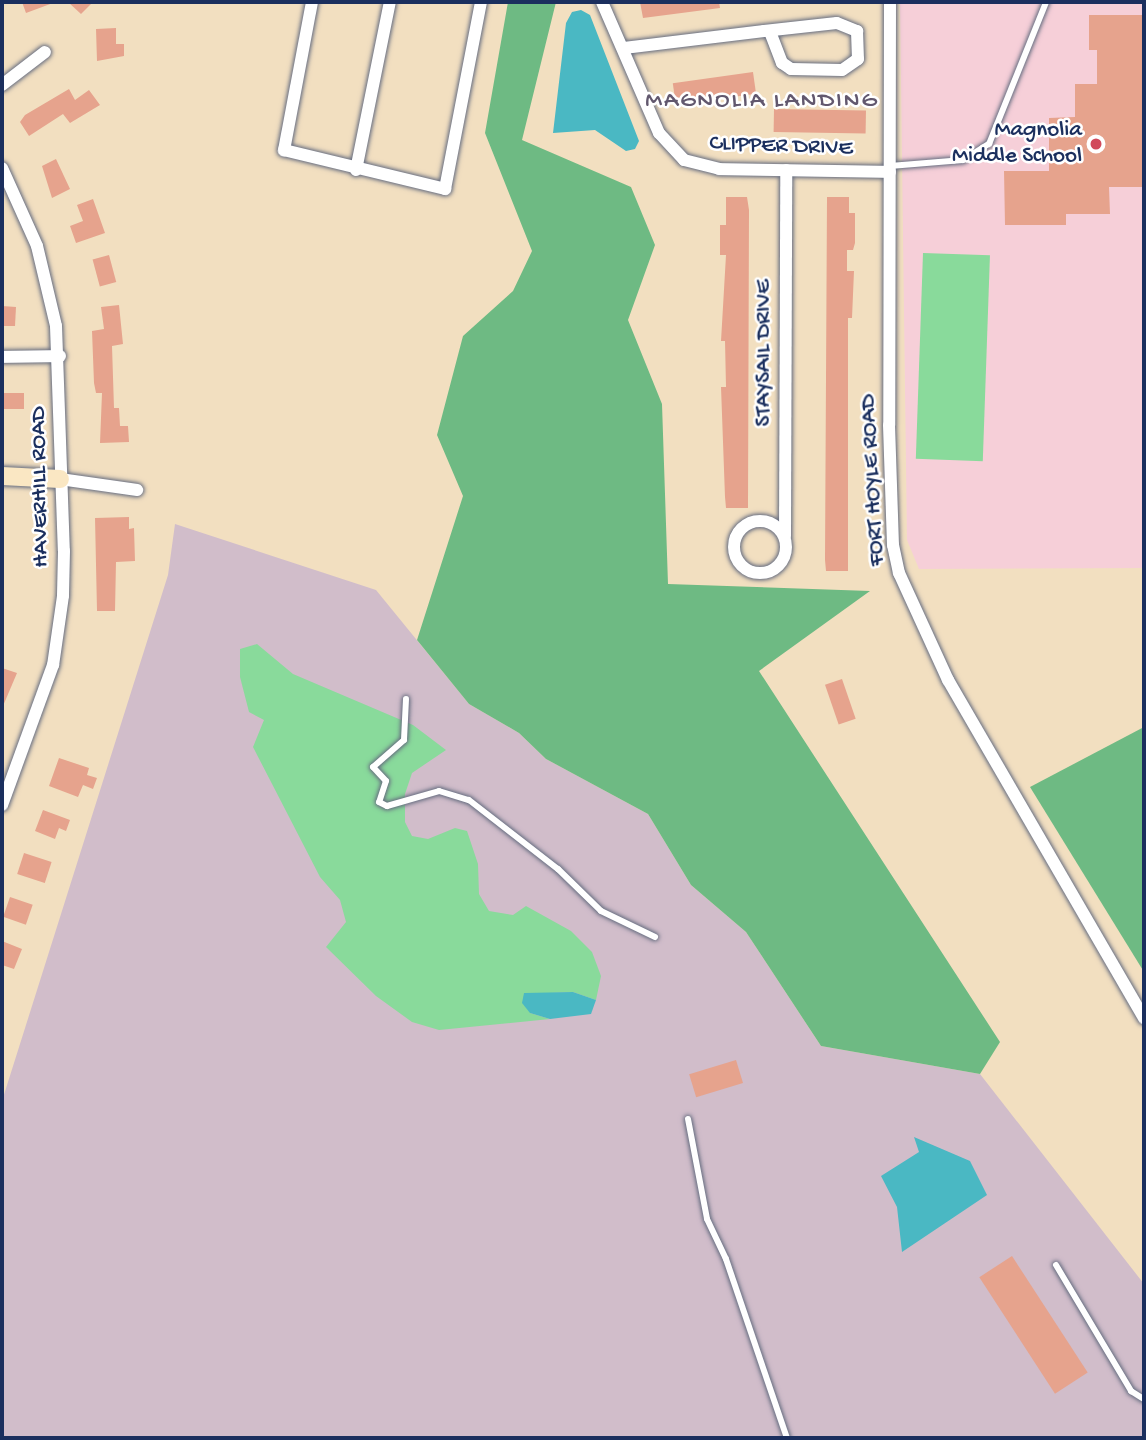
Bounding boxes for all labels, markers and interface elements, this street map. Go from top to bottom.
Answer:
district label: MAGNOLIA LANDING [647,88,877,116]
place label: Magnolia Middle School [952,117,1082,171]
street label: CLIPPER DRIVE [709,131,853,163]
marker: Magnolia Middle School [1088,136,1104,152]
street label: STAYSAIL DRIVE [751,279,779,427]
street label: FORT HOYLE ROAD [856,393,892,567]
street label: HAVERHILL ROAD [26,406,56,568]

